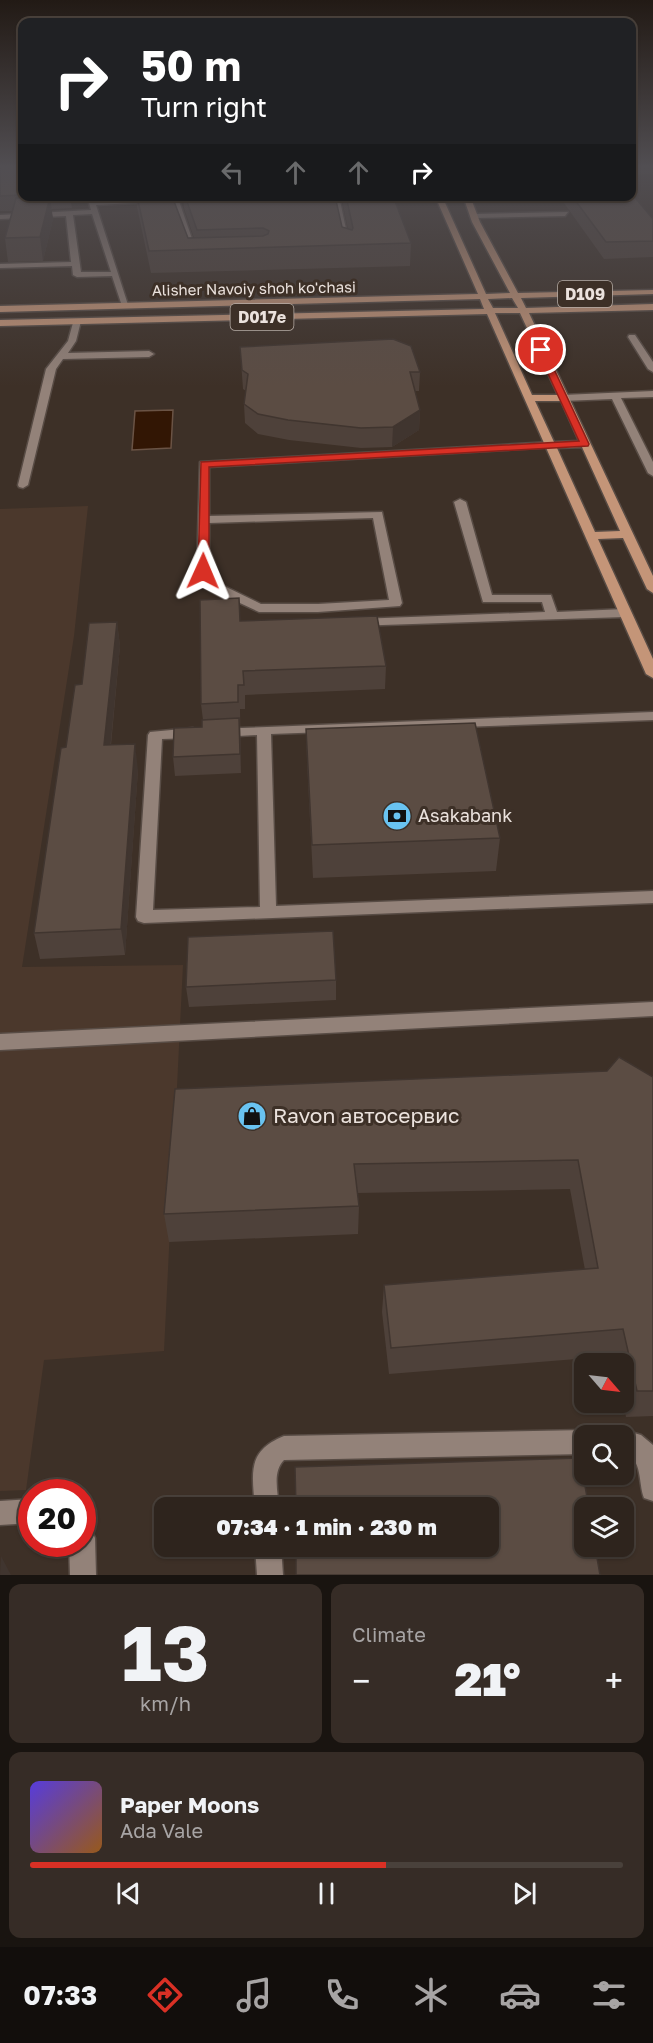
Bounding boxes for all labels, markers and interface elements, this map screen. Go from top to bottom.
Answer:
text: 50 m [141,40,241,90]
icon: right [42,42,120,120]
text: Turn right [141,91,267,123]
icon: left [216,156,249,189]
icon: ahead [279,156,312,189]
icon: ahead [342,156,375,189]
icon: right [405,156,438,189]
street label: Alisher Navoiy shoh ko'chasi [152,277,356,299]
road number: D109 [558,281,612,307]
road number: D017e [230,304,294,330]
pin [515,324,566,375]
icon: arrive [524,333,557,366]
position arrow [171,539,235,603]
bank icon: Asakabank [381,800,413,832]
place label: Asakabank [418,804,512,826]
shop icon: Ravon автосервис [236,1100,268,1132]
place label: Ravon автосервис [273,1102,459,1128]
north arrow [574,1353,634,1413]
map controls [574,1353,634,1557]
button: search [574,1425,634,1485]
speed limit sign: 20 [18,1479,96,1557]
button: layers [574,1497,634,1557]
text: 07:34 · 1 min · 230 m [216,1513,437,1540]
text: 13 [122,1605,209,1698]
text: Climate [352,1622,426,1646]
text: 21° [454,1652,521,1706]
text: − [352,1661,370,1700]
text: + [605,1661,623,1700]
text: km/h [140,1691,191,1715]
text: Paper Moons [120,1791,259,1818]
text: Ada Vale [120,1818,203,1842]
icon: previous [112,1877,145,1910]
icon: pause [310,1877,343,1910]
icon: next [508,1877,541,1910]
icon: directions [144,1974,186,2016]
icon: music [233,1974,275,2016]
icon: phone [321,1974,363,2016]
icon: climate [410,1974,452,2016]
icon: car [499,1974,541,2016]
icon: filters [588,1974,630,2016]
text: 07:33 [23,1979,97,2011]

